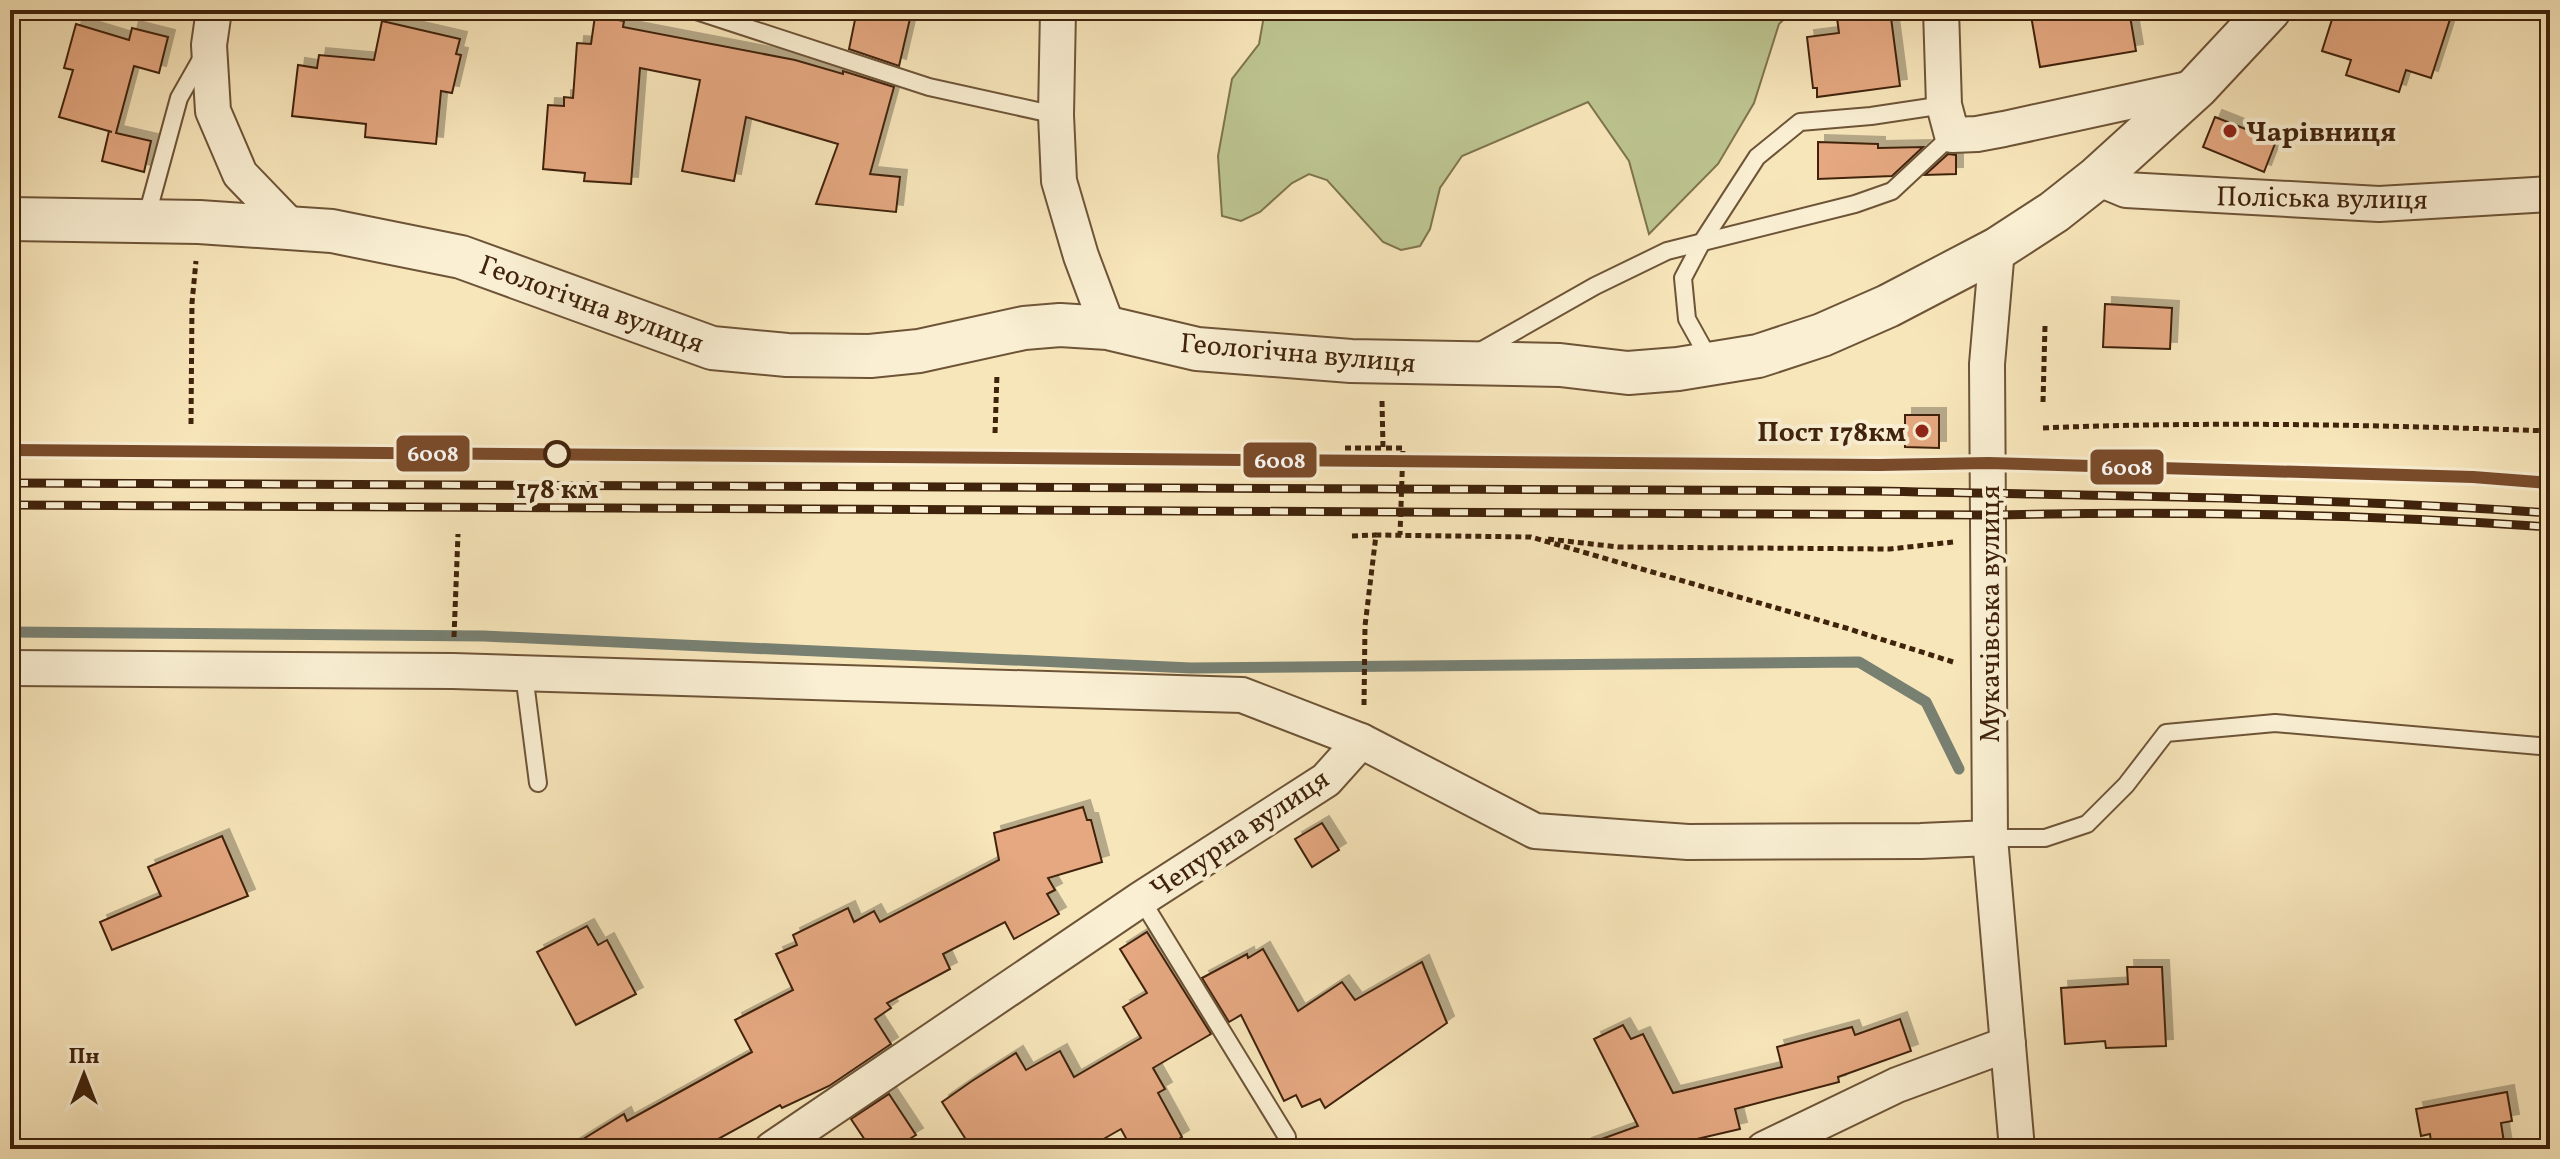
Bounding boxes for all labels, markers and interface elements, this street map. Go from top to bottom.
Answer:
place label: Чарівниця [2246,114,2396,153]
marker: Чарівниця [2221,122,2239,140]
street label: Поліська вулиця [2216,178,2428,221]
street label: Геологічна вулиця [473,247,709,364]
street label: Геологічна вулиця [1178,325,1417,384]
place label: Пост 178км [1757,414,1906,453]
marker: Пост 178км [1913,422,1931,440]
line badge: 6008 [395,434,471,473]
text: 6008 [407,440,459,471]
marker: 178 км [544,441,570,467]
line badge: 6008 [1242,441,1318,479]
text: 6008 [1254,447,1306,478]
line badge: 6008 [2089,448,2165,486]
text: 6008 [2101,454,2153,485]
place label: 178 км [516,471,598,510]
street label: Мукачівська вулиця [1972,485,2011,743]
street label: Чепурна вулиця [1143,761,1338,909]
north arrow [44,1035,124,1115]
text: Пн [68,1042,100,1073]

